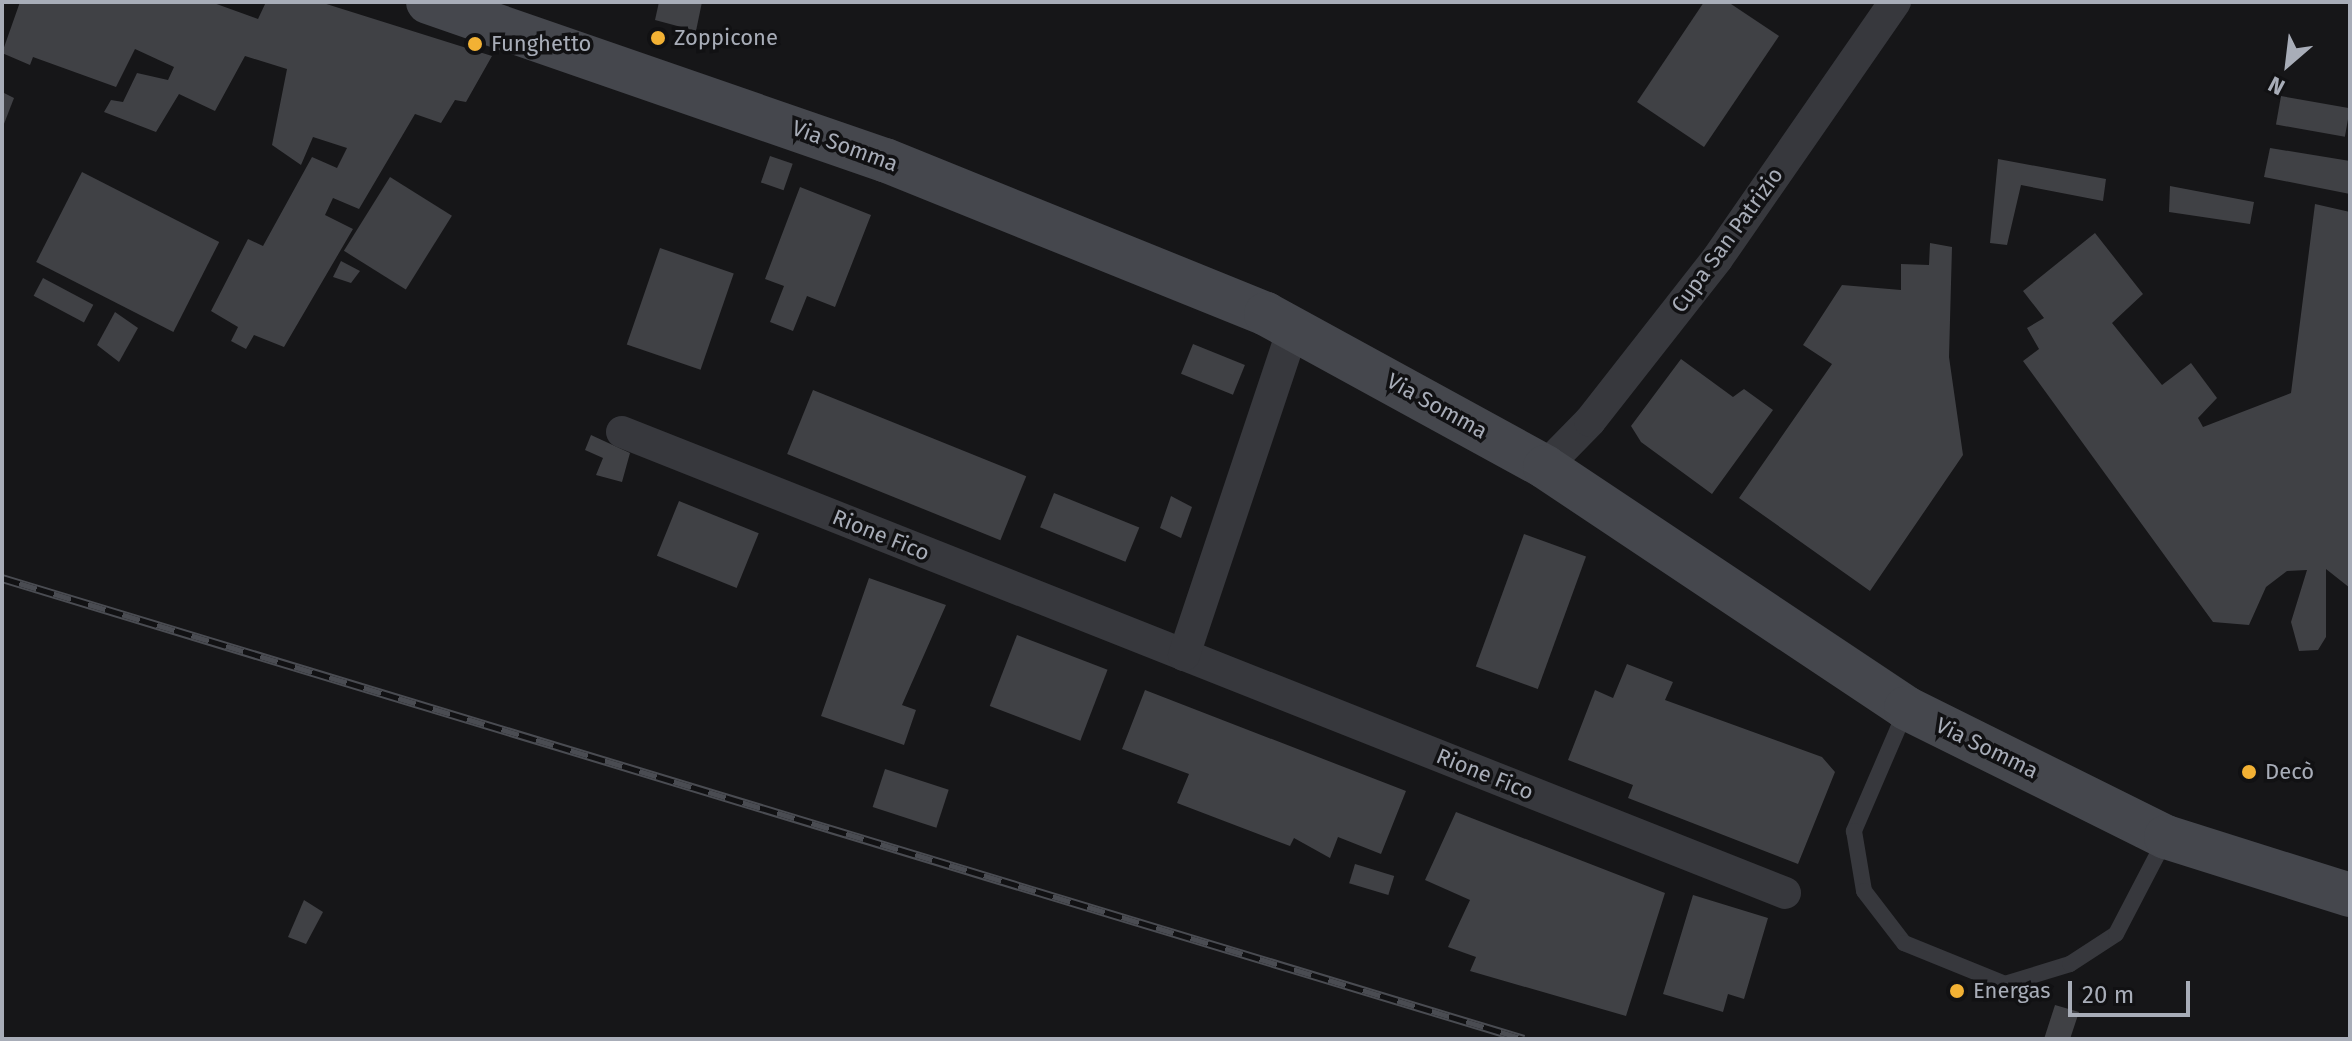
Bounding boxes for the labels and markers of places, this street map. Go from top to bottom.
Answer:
place label: Zoppicone [674,25,778,51]
marker: Zoppicone [649,29,667,47]
place label: Funghetto [491,31,591,57]
marker: Funghetto [466,35,484,53]
place label: Decò [2265,759,2314,785]
marker: Decò [2240,763,2258,781]
place label: Energas [1973,978,2051,1004]
marker: Energas [1948,982,1966,1000]

